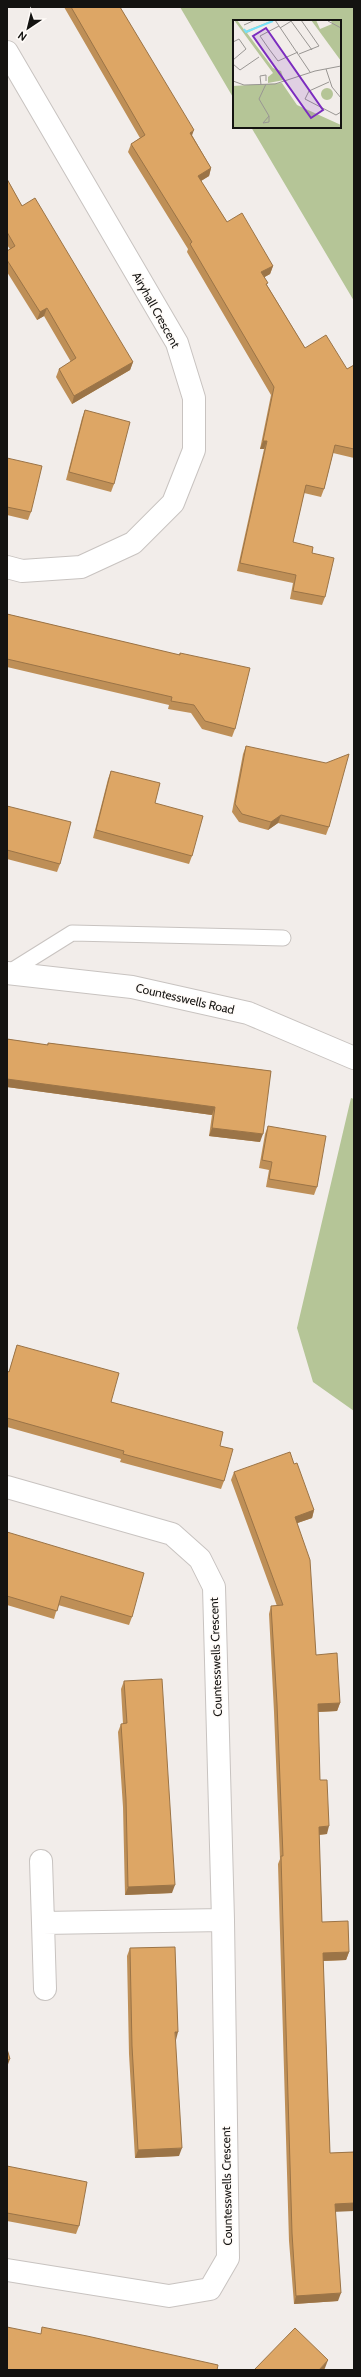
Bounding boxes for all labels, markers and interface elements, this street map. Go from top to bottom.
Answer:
north arrow [8,8,48,48]
inset map [233,20,341,128]
text: N [15,28,29,44]
street label: Airyhall Crescent [129,269,184,350]
street label: Countesswells Road [134,980,236,1017]
street label: Countesswells Crescent [206,1597,225,1717]
street label: Countesswells Crescent [218,2126,235,2246]

